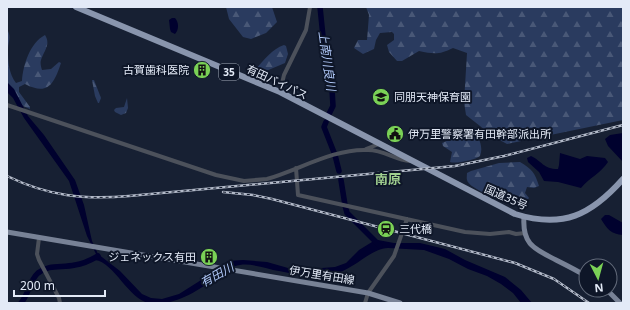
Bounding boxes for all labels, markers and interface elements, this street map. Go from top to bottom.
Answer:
water label: 上南川良川 [315,30,340,94]
building icon: 古賀歯科医院 [192,60,212,80]
street label: 有田バイパス [244,61,310,102]
place label: 古賀歯科医院 [123,62,189,77]
road number: 35 [219,64,239,80]
school or university icon: 同朋天神保育園 [371,87,391,107]
place label: 同朋天神保育園 [394,89,471,104]
public building icon: 伊万里警察署有田幹部派出所 [385,124,405,144]
place label: 伊万里警察署有田幹部派出所 [408,126,552,141]
district label: 南原 [375,170,401,188]
street label: 国道35号 [482,180,530,213]
station icon: 三代橋 [376,219,396,239]
place label: 三代橋 [399,221,432,236]
building icon: ジェネックス有田 [199,247,219,267]
place label: ジェネックス有田 [108,249,196,264]
water label: 有田川 [197,257,238,291]
north arrow [578,258,618,298]
street label: 伊万里有田線 [288,262,356,287]
scale bar [14,272,105,298]
text: 200 m [20,277,55,294]
text: N [594,281,604,296]

